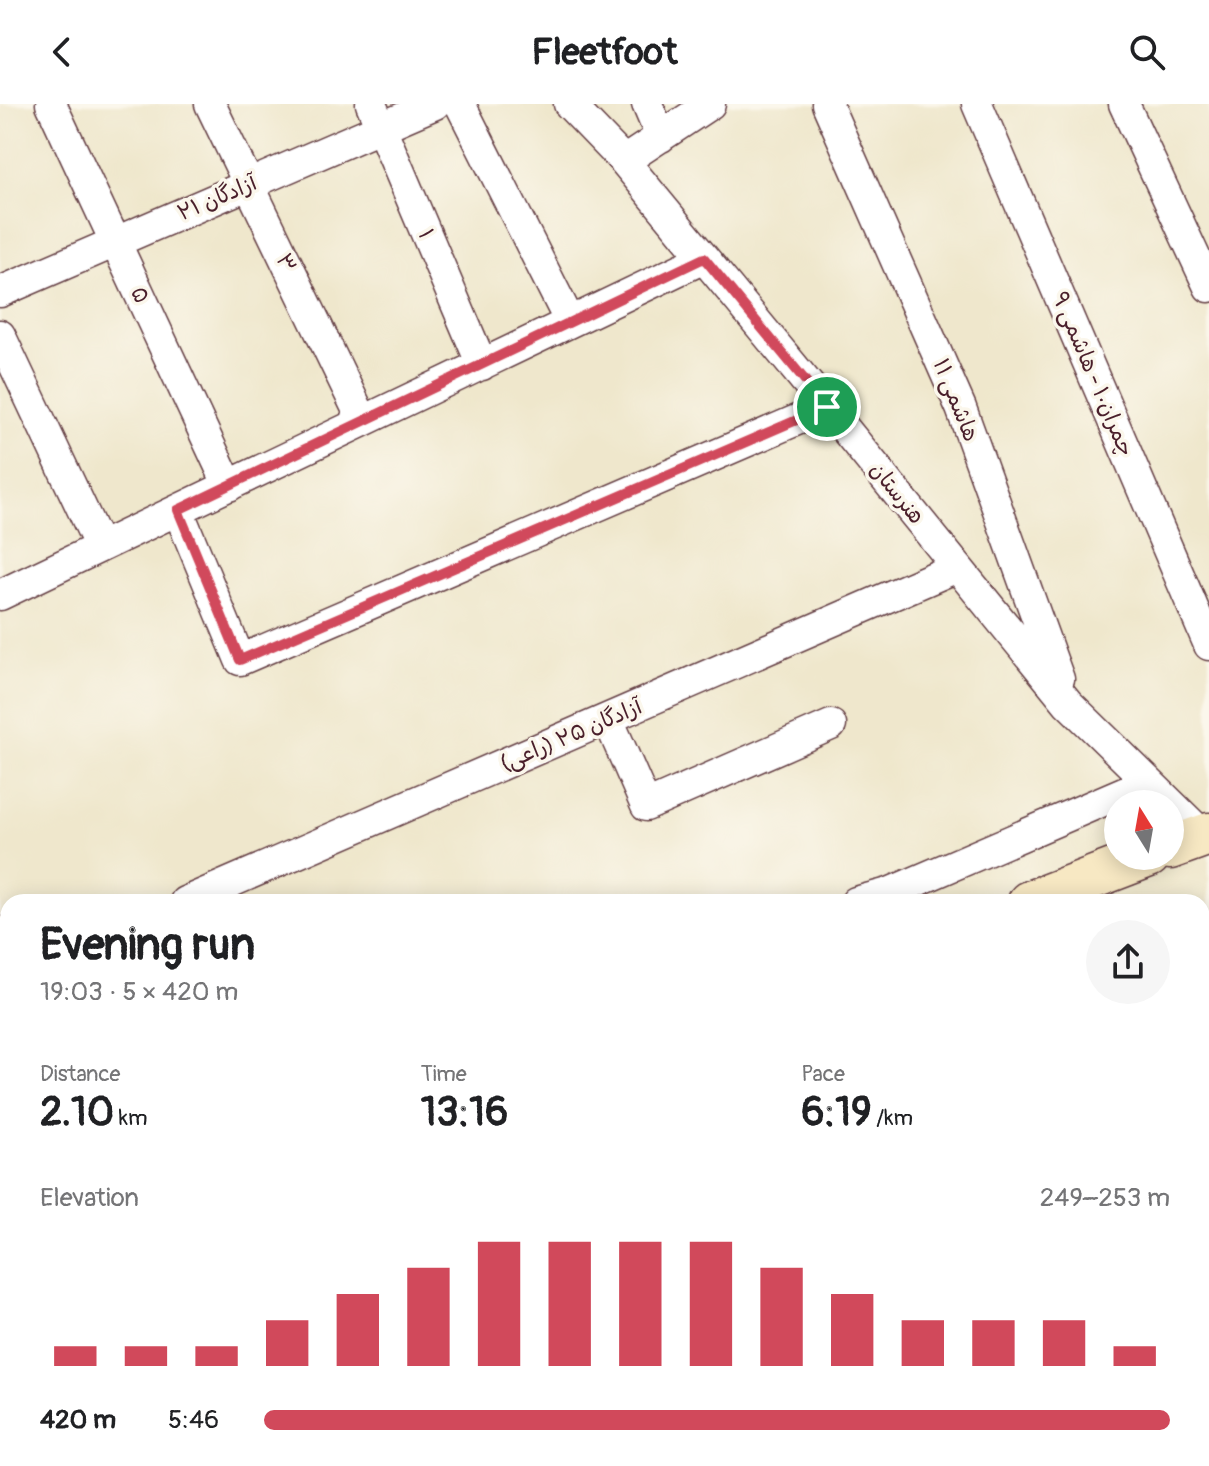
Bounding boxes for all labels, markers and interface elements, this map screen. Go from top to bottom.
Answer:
icon: back [40,30,84,74]
text: Fleetfoot [532,30,677,75]
icon: search [1125,30,1169,74]
street label: آزادگان ۲۱ [173,168,262,227]
street label: ۱ [412,225,440,243]
street label: ۳ [269,249,303,277]
street label: ۵ [124,282,156,308]
street label: چمران۱۰ - هاشمی ۹ [1046,287,1140,461]
street label: هاشمی ۱۱ [927,354,985,446]
pin [793,373,861,441]
icon: arrive [805,385,849,429]
street label: هنرستان [864,456,930,530]
street label: آزادگان ۲۵ (راعی) [496,692,648,777]
north arrow [1104,790,1184,870]
map controls [1104,790,1184,870]
text: Evening run [40,918,255,973]
button: share [1086,920,1170,1004]
text: 19:03 · 5 × 420 m [40,976,238,1008]
text: Distance [40,1060,120,1088]
text: Time [421,1060,467,1088]
text: Pace [801,1060,845,1088]
text: 2.10 [40,1088,114,1137]
text: 13:16 [421,1088,508,1137]
text: 6:19 [801,1088,872,1137]
text: km [114,1104,148,1132]
text: /km [872,1104,913,1132]
text: Elevation [40,1182,139,1214]
text: 249–253 m [1040,1182,1170,1214]
text: 420 m [40,1404,116,1436]
text: 5:46 [168,1404,219,1436]

